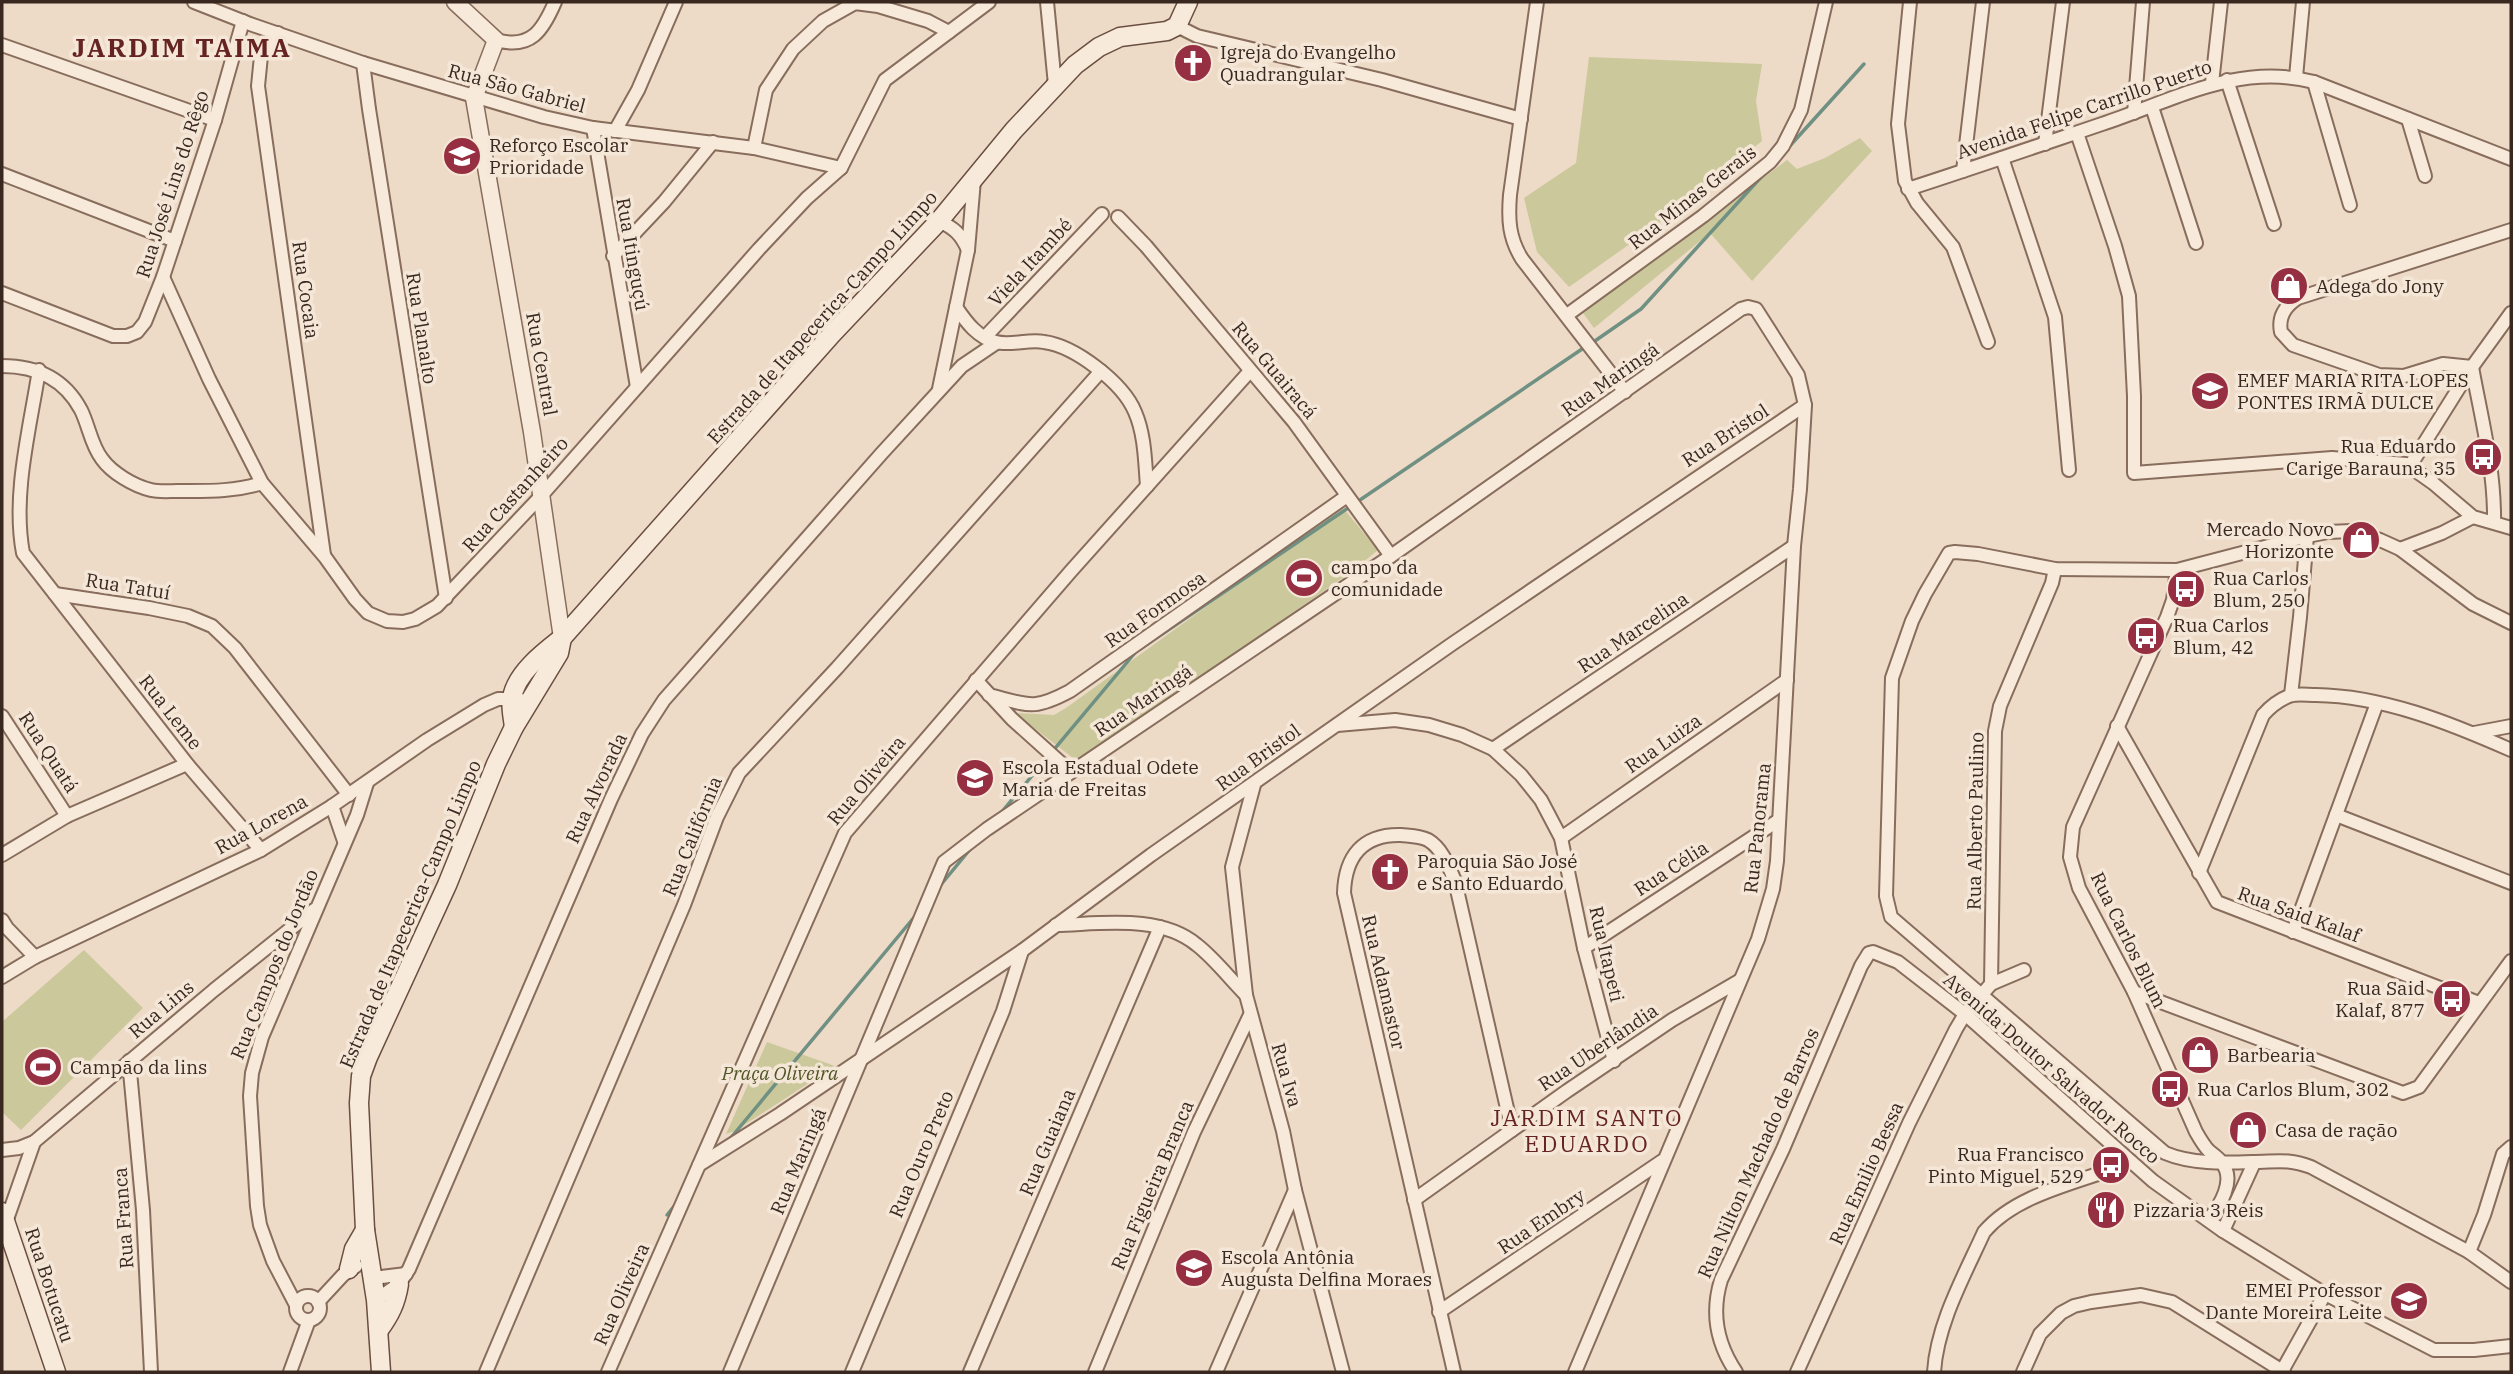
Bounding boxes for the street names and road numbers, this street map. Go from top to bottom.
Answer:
street label: Avenida Felipe Carrillo Puerto [1953,54,2215,164]
street label: Rua São Gabriel [446,58,589,118]
street label: Rua José Lins do Rêgo [130,87,214,281]
street label: Rua Minas Gerais [1623,140,1761,254]
street label: Estrada de Itapecerica-Campo Limpo [702,185,942,449]
street label: Rua Itinguçú [611,196,655,313]
street label: Viela Itambé [983,213,1077,311]
street label: Rua Cocaia [287,239,325,341]
street label: Rua Planalto [401,270,443,386]
street label: Rua Central [521,310,563,418]
street label: Rua Guairacá [1227,316,1323,424]
street label: Rua Maringá [1557,337,1663,421]
street label: Rua Bristol [1677,398,1773,472]
street label: Rua Castanheiro [457,431,573,557]
street label: Rua Formosa [1100,565,1210,653]
street label: Rua Tatuí [84,567,172,605]
street label: Rua Marcelina [1573,586,1693,678]
street label: Rua Maringá [1089,658,1197,742]
street label: Rua Leme [134,670,208,754]
street label: Rua Quatá [14,707,84,797]
street label: Rua Luiza [1620,708,1706,778]
street label: Rua Bristol [1211,718,1305,796]
street label: Rua Alvorada [560,729,632,847]
street label: Rua Oliveira [822,730,910,830]
street label: Rua Alberto Paulino [1961,732,1989,910]
street label: Estrada de Itapecerica-Campo Limpo [334,756,486,1072]
street label: Rua Panorama [1738,761,1776,895]
street label: Rua Califórnia [657,772,727,900]
street label: Rua Lorena [210,789,312,859]
street label: Rua Célia [1629,835,1713,901]
street label: Rua Campos do Jordão [225,865,323,1063]
street label: Rua Carlos Blum [2086,868,2172,1012]
street label: Rua Said Kalaf [2234,881,2365,948]
street label: Rua Itapeti [1584,904,1630,1004]
street label: Rua Adamastor [1357,912,1411,1052]
street label: Avenida Doutor Salvador Rocco [1939,967,2165,1169]
street label: Rua Lins [123,975,199,1043]
street label: Rua Uberlândia [1533,998,1663,1096]
street label: Rua Nilton Machado de Barros [1692,1024,1824,1282]
street label: Rua Iva [1266,1040,1308,1110]
street label: Rua Guaiana [1014,1085,1080,1199]
street label: Rua Ouro Preto [883,1087,959,1221]
street label: Rua Figueira Branca [1105,1097,1199,1273]
street label: Rua Emilio Bessa [1824,1098,1908,1248]
street label: Rua Maringá [765,1104,831,1218]
street label: Rua Franca [107,1166,139,1270]
street label: Rua Embry [1493,1183,1590,1259]
street label: Rua Botucatu [20,1224,80,1346]
street label: Rua Oliveira [588,1239,654,1349]

